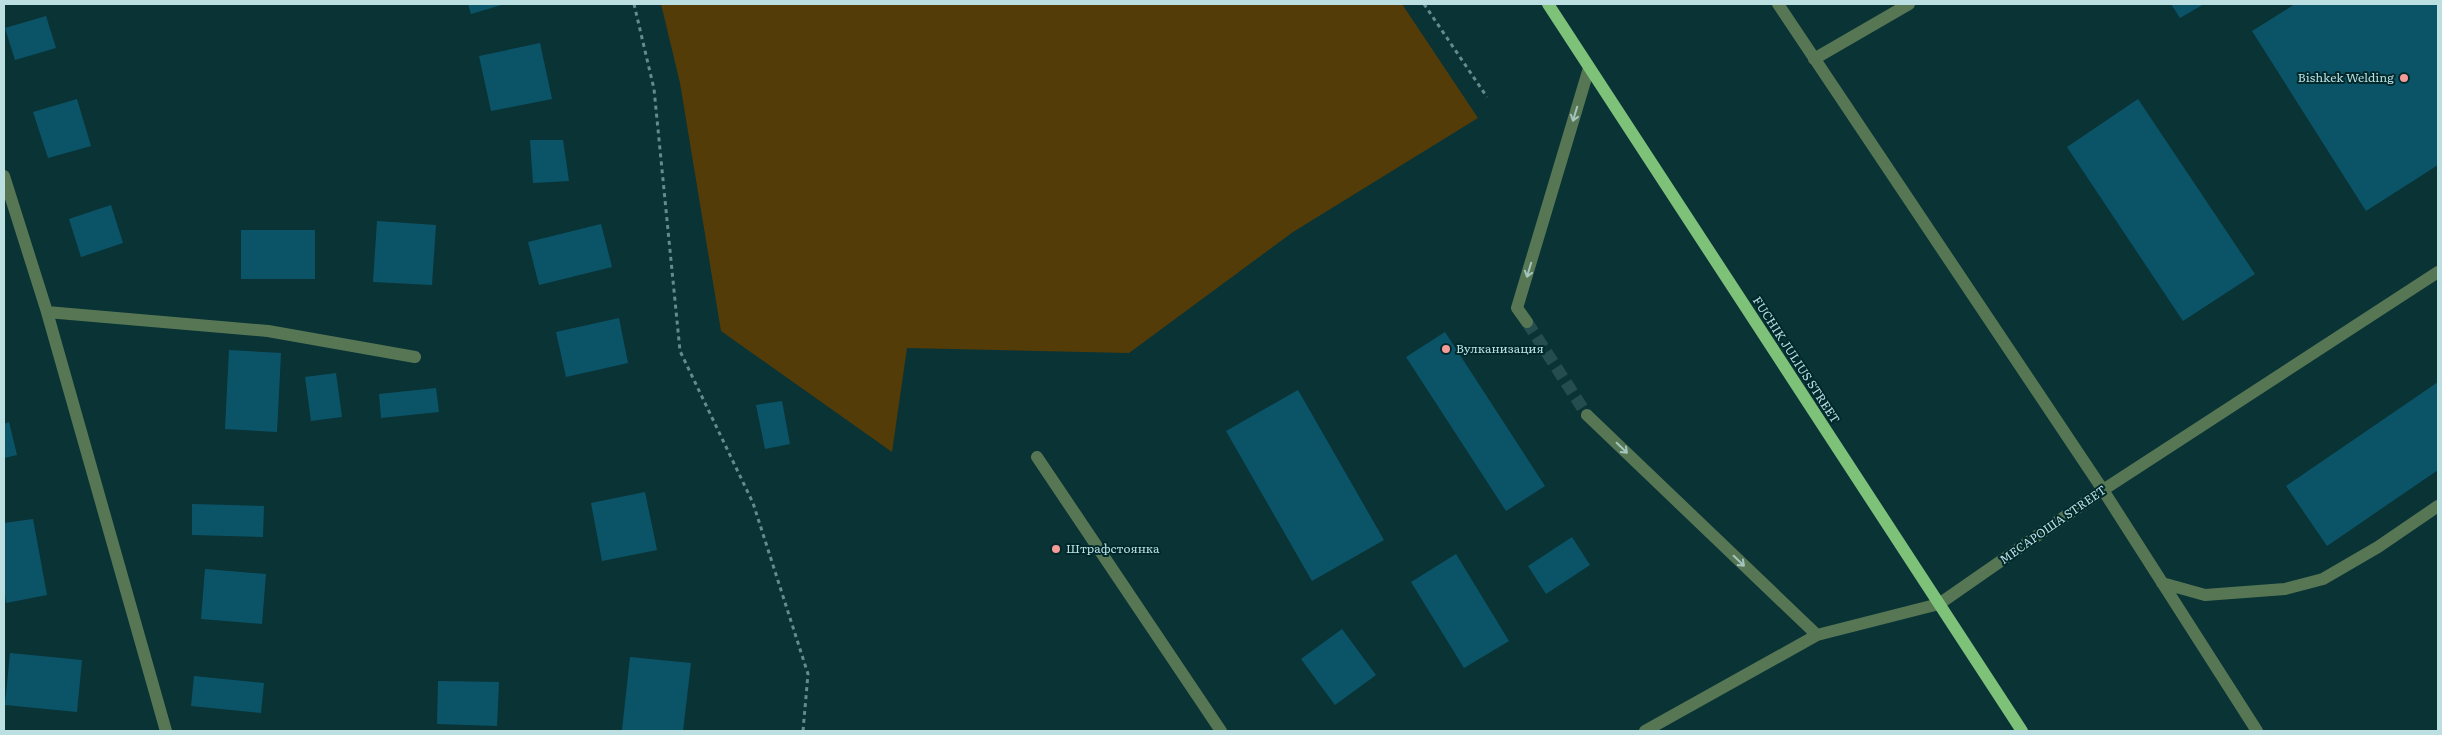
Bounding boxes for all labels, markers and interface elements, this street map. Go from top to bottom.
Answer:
place label: Bishkek Welding [2298,68,2394,86]
marker: Bishkek Welding [2398,72,2410,84]
one-way arrow [1570,106,1580,122]
one-way arrow [1523,262,1533,278]
street label: FUCHIK JULIUS STREET [1749,292,1845,427]
place label: Вулканизация [1456,339,1544,357]
marker: Вулканизация [1440,343,1452,355]
one-way arrow [1616,442,1628,454]
street label: МЕСАРОША STREET [1995,480,2110,568]
place label: Штрафстоянка [1066,539,1160,557]
marker: Штрафстоянка [1050,543,1062,555]
one-way arrow [1733,555,1746,567]

